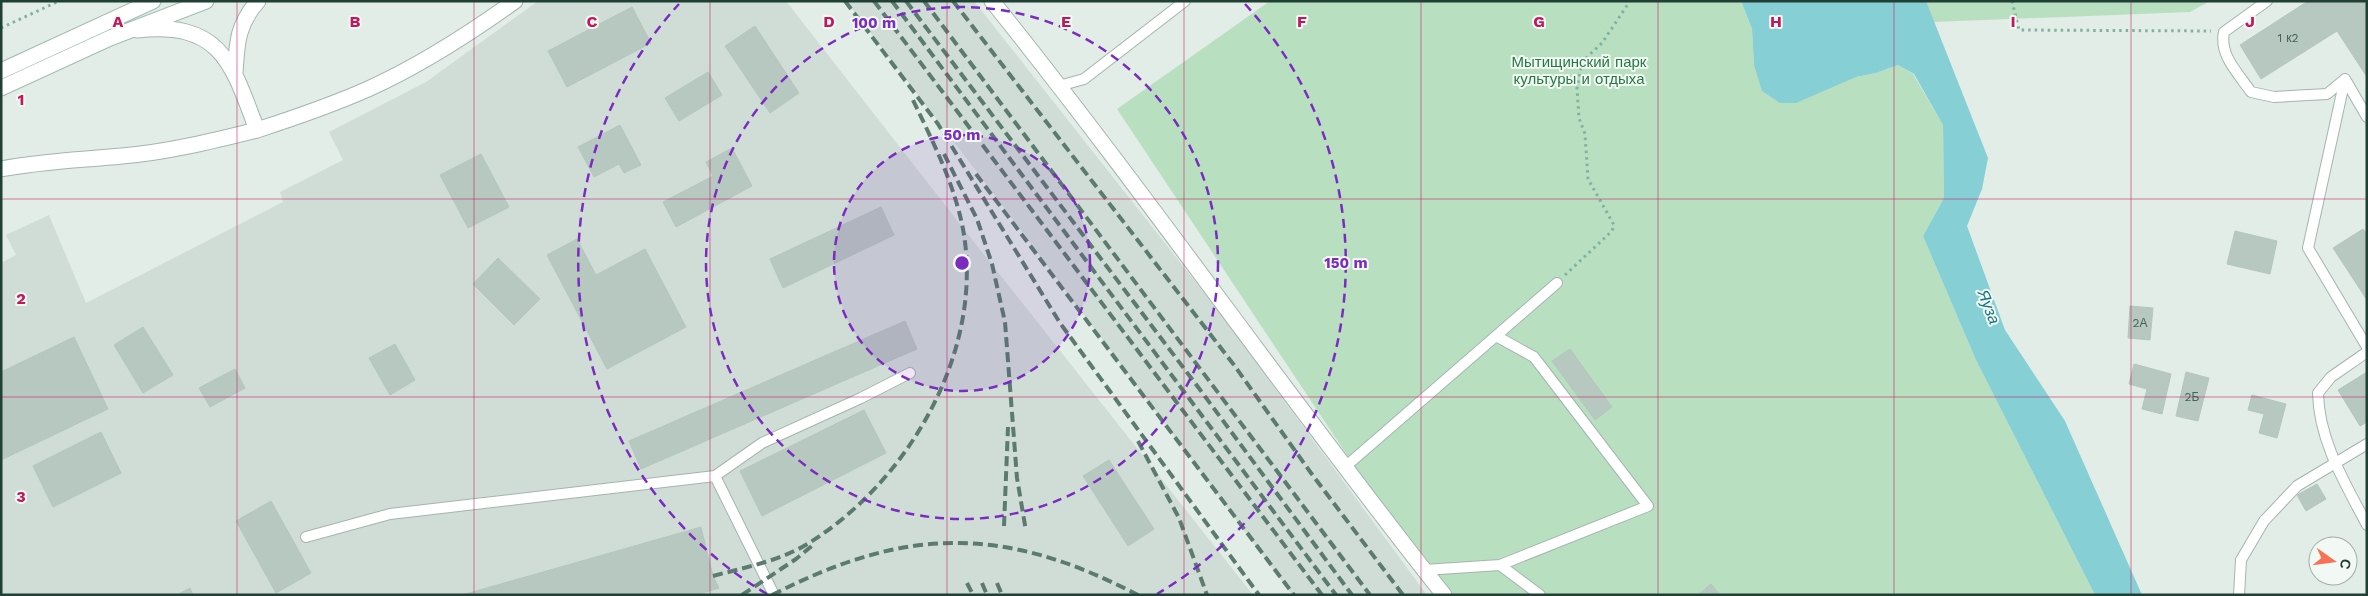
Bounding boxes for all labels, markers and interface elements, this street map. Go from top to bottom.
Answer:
text: A [113,12,124,31]
text: B [350,12,361,31]
text: C [587,12,598,31]
text: D [823,12,835,31]
text: E [1061,12,1071,31]
text: F [1297,12,1307,31]
text: G [1533,12,1545,31]
text: H [1770,12,1782,31]
text: I [2010,12,2016,31]
text: J [2245,12,2255,31]
text: 100 m [852,14,896,32]
house number: 1 к2 [2277,31,2299,45]
park label: Мытищинский парк культуры и отдыха [1512,53,1647,88]
text: 1 [18,90,24,109]
text: 50 m [944,126,980,144]
centre of rings [953,254,971,272]
text: 150 m [1324,254,1368,272]
water label: Яуза [1973,286,2004,327]
text: 2 [16,289,26,308]
house number: 2А [2133,316,2148,330]
house number: 2Б [2185,390,2200,404]
text: 3 [16,487,26,506]
north arrow [2308,536,2358,586]
text: С [2337,557,2355,571]

